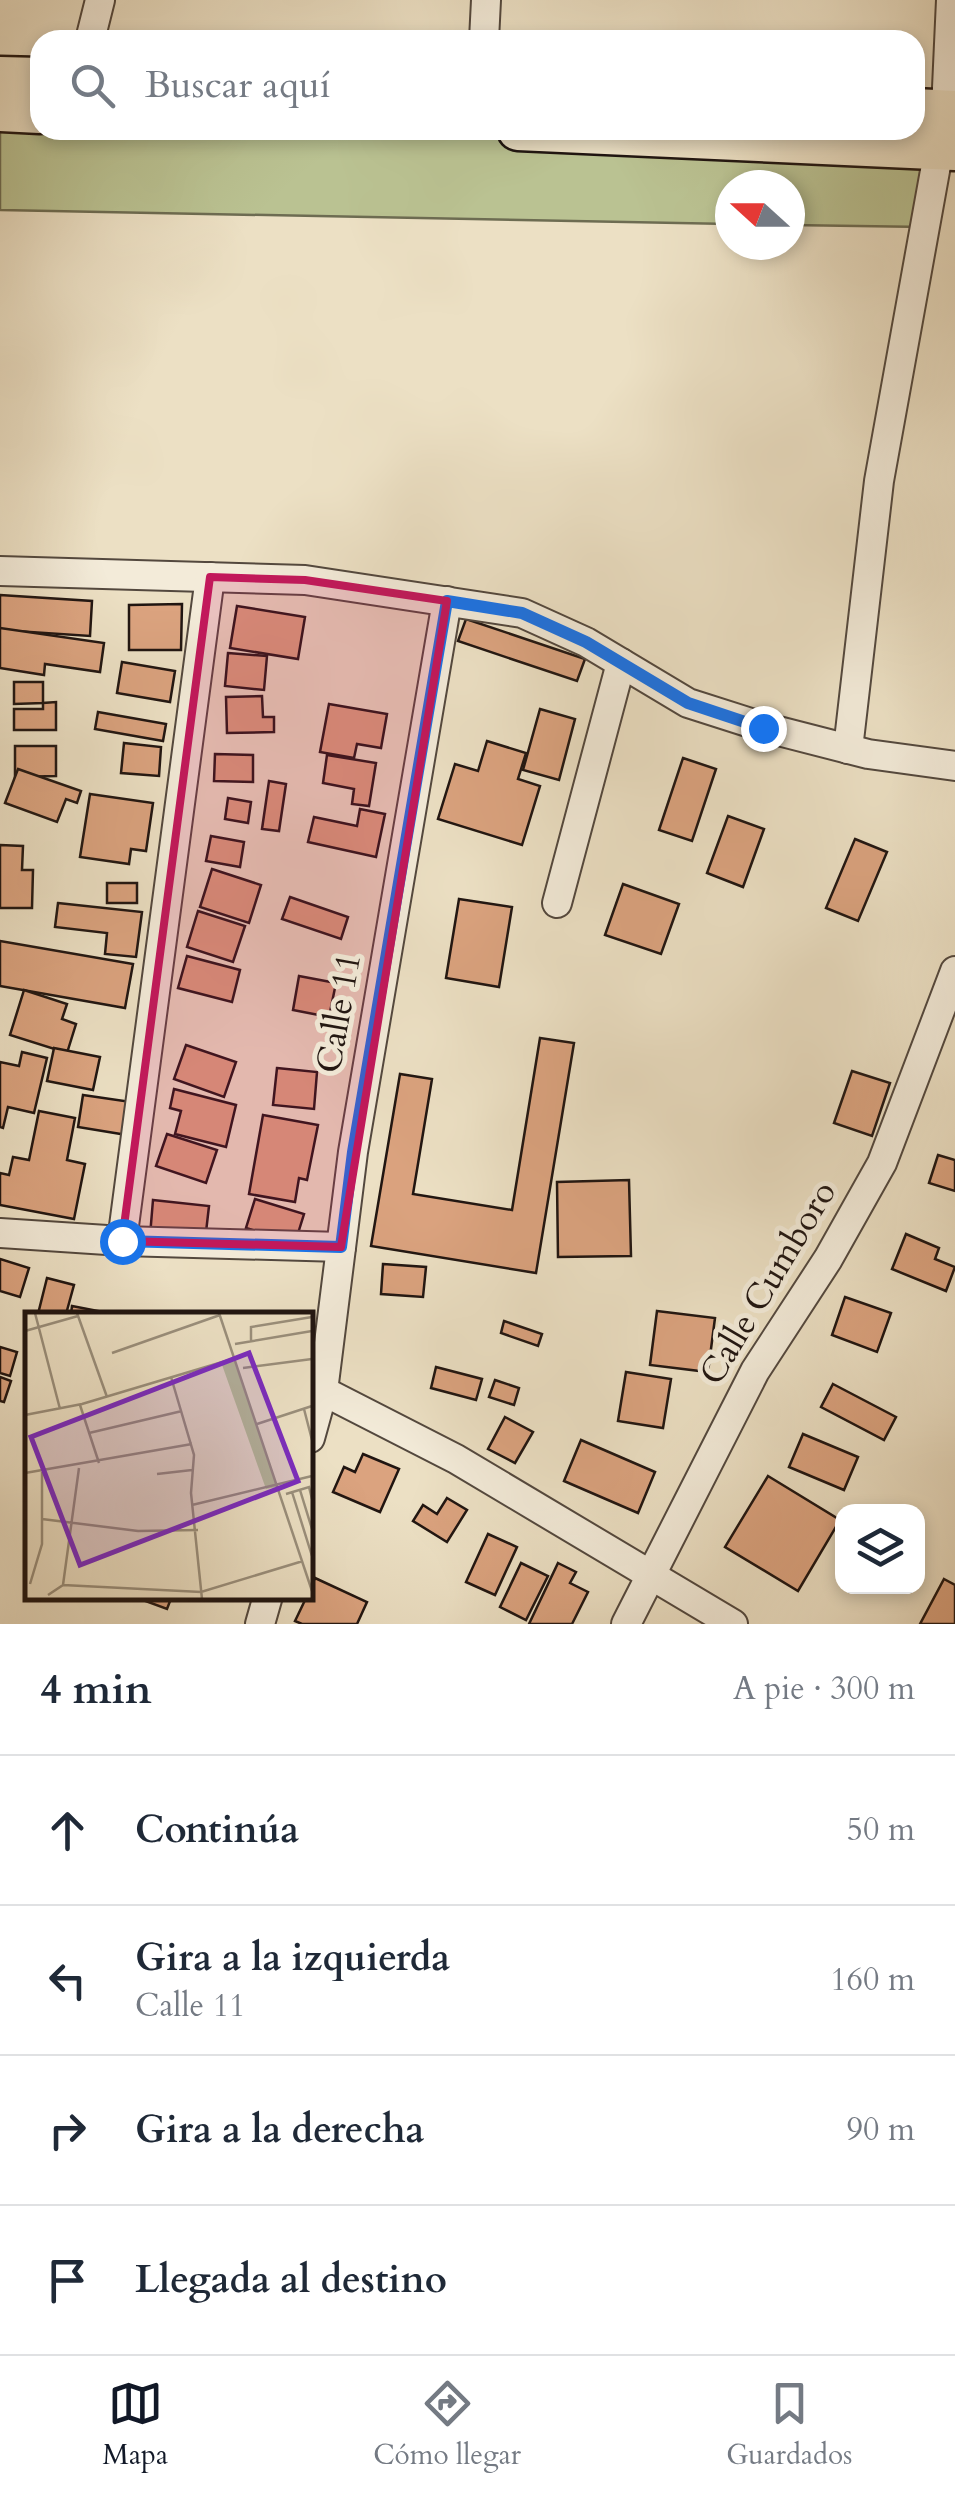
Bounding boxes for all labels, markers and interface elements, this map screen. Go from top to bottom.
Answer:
search box [30,30,925,140]
icon: search [65,58,120,113]
text: Buscar aquí [145,59,331,111]
north arrow [715,170,805,260]
route end [741,706,787,752]
street label: Calle 11 [305,949,373,1077]
street label: Calle Cumboro [688,1172,848,1394]
route start [100,1219,146,1265]
inset map [25,1312,312,1599]
map controls [835,1504,925,1594]
button: layers [835,1504,925,1594]
text: 4 min [40,1661,152,1718]
text: A pie · 300 m [733,1667,915,1711]
icon: ahead [40,1803,95,1858]
text: Continúa [135,1804,299,1856]
text: 50 m [847,1808,915,1852]
text: Gira a la izquierda [135,1932,450,1984]
icon: left [40,1953,95,2008]
text: 160 m [830,1958,915,2002]
text: Calle 11 [135,1984,245,2028]
icon: right [40,2103,95,2158]
text: Gira a la derecha [135,2104,424,2156]
text: 90 m [847,2108,915,2152]
icon: arrive [40,2253,95,2308]
text: Llegada al destino [135,2254,447,2306]
tab: Mapa [103,2376,168,2474]
tab: Cómo llegar [373,2376,521,2474]
tab: Guardados [726,2376,852,2474]

